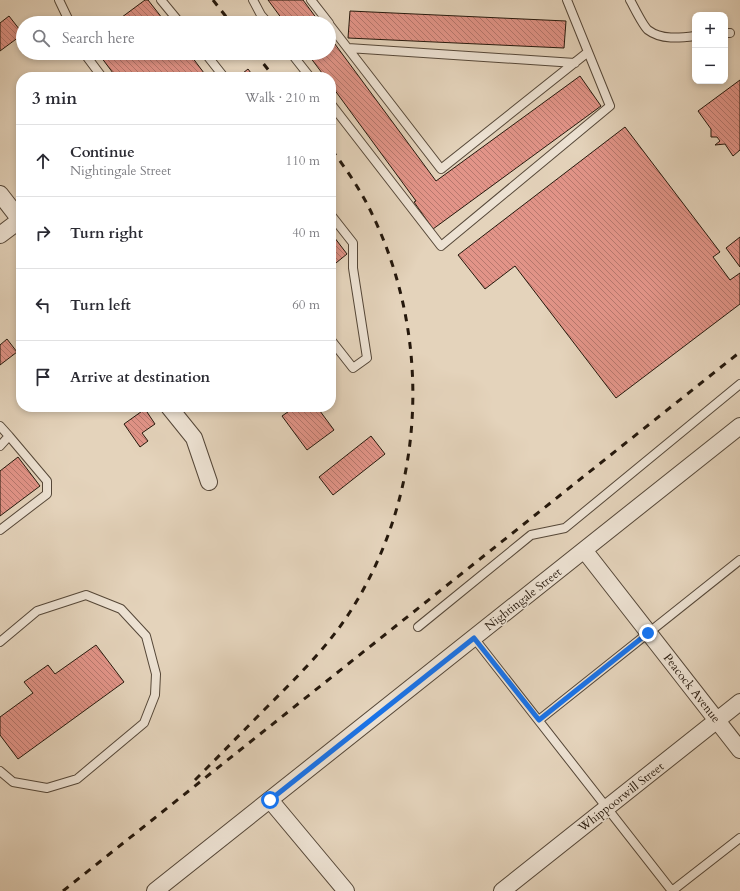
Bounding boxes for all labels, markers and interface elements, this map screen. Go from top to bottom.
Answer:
map controls [692,12,728,84]
button: + [692,12,728,48]
search box [16,16,336,60]
icon: search [30,27,52,49]
text: Search here [62,28,135,48]
button: − [692,48,728,84]
text: 3 min [32,87,77,110]
text: Walk · 210 m [245,89,320,107]
text: Continue [70,142,135,162]
icon: ahead [32,150,54,172]
text: 110 m [286,152,320,170]
text: Nightingale Street [70,162,171,180]
icon: right [32,222,54,244]
text: Turn right [70,223,143,243]
text: 40 m [292,224,320,242]
icon: left [32,294,54,316]
text: Turn left [70,295,131,315]
text: 60 m [292,296,320,314]
icon: arrive [32,366,54,388]
text: Arrive at destination [70,367,210,387]
street label: Nightingale Street [481,564,565,634]
route end [639,624,657,642]
street label: Peacock Avenue [660,650,724,726]
street label: Whippoorwill Street [574,758,667,836]
route start [261,791,279,809]

